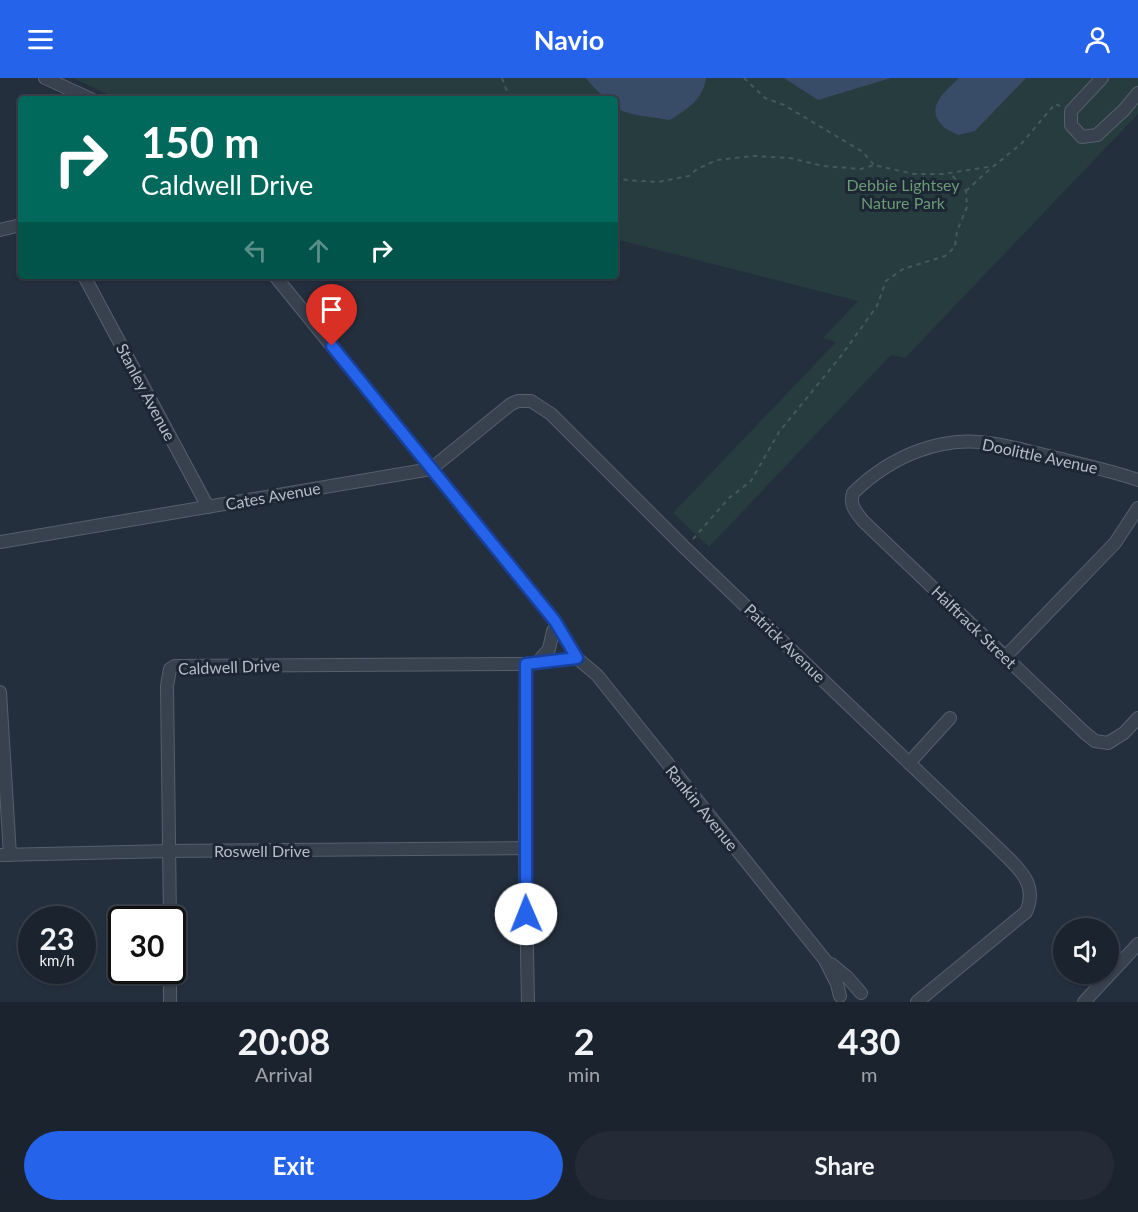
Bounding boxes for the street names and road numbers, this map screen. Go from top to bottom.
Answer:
street label: Stanley Avenue [113,340,180,444]
street label: Doolittle Avenue [981,434,1100,477]
street label: Cates Avenue [224,478,322,513]
street label: Halftrack Street [928,581,1021,672]
street label: Patrick Avenue [741,599,830,686]
street label: Caldwell Drive [178,655,280,678]
street label: Rankin Avenue [662,761,743,854]
street label: Roswell Drive [214,841,310,860]

